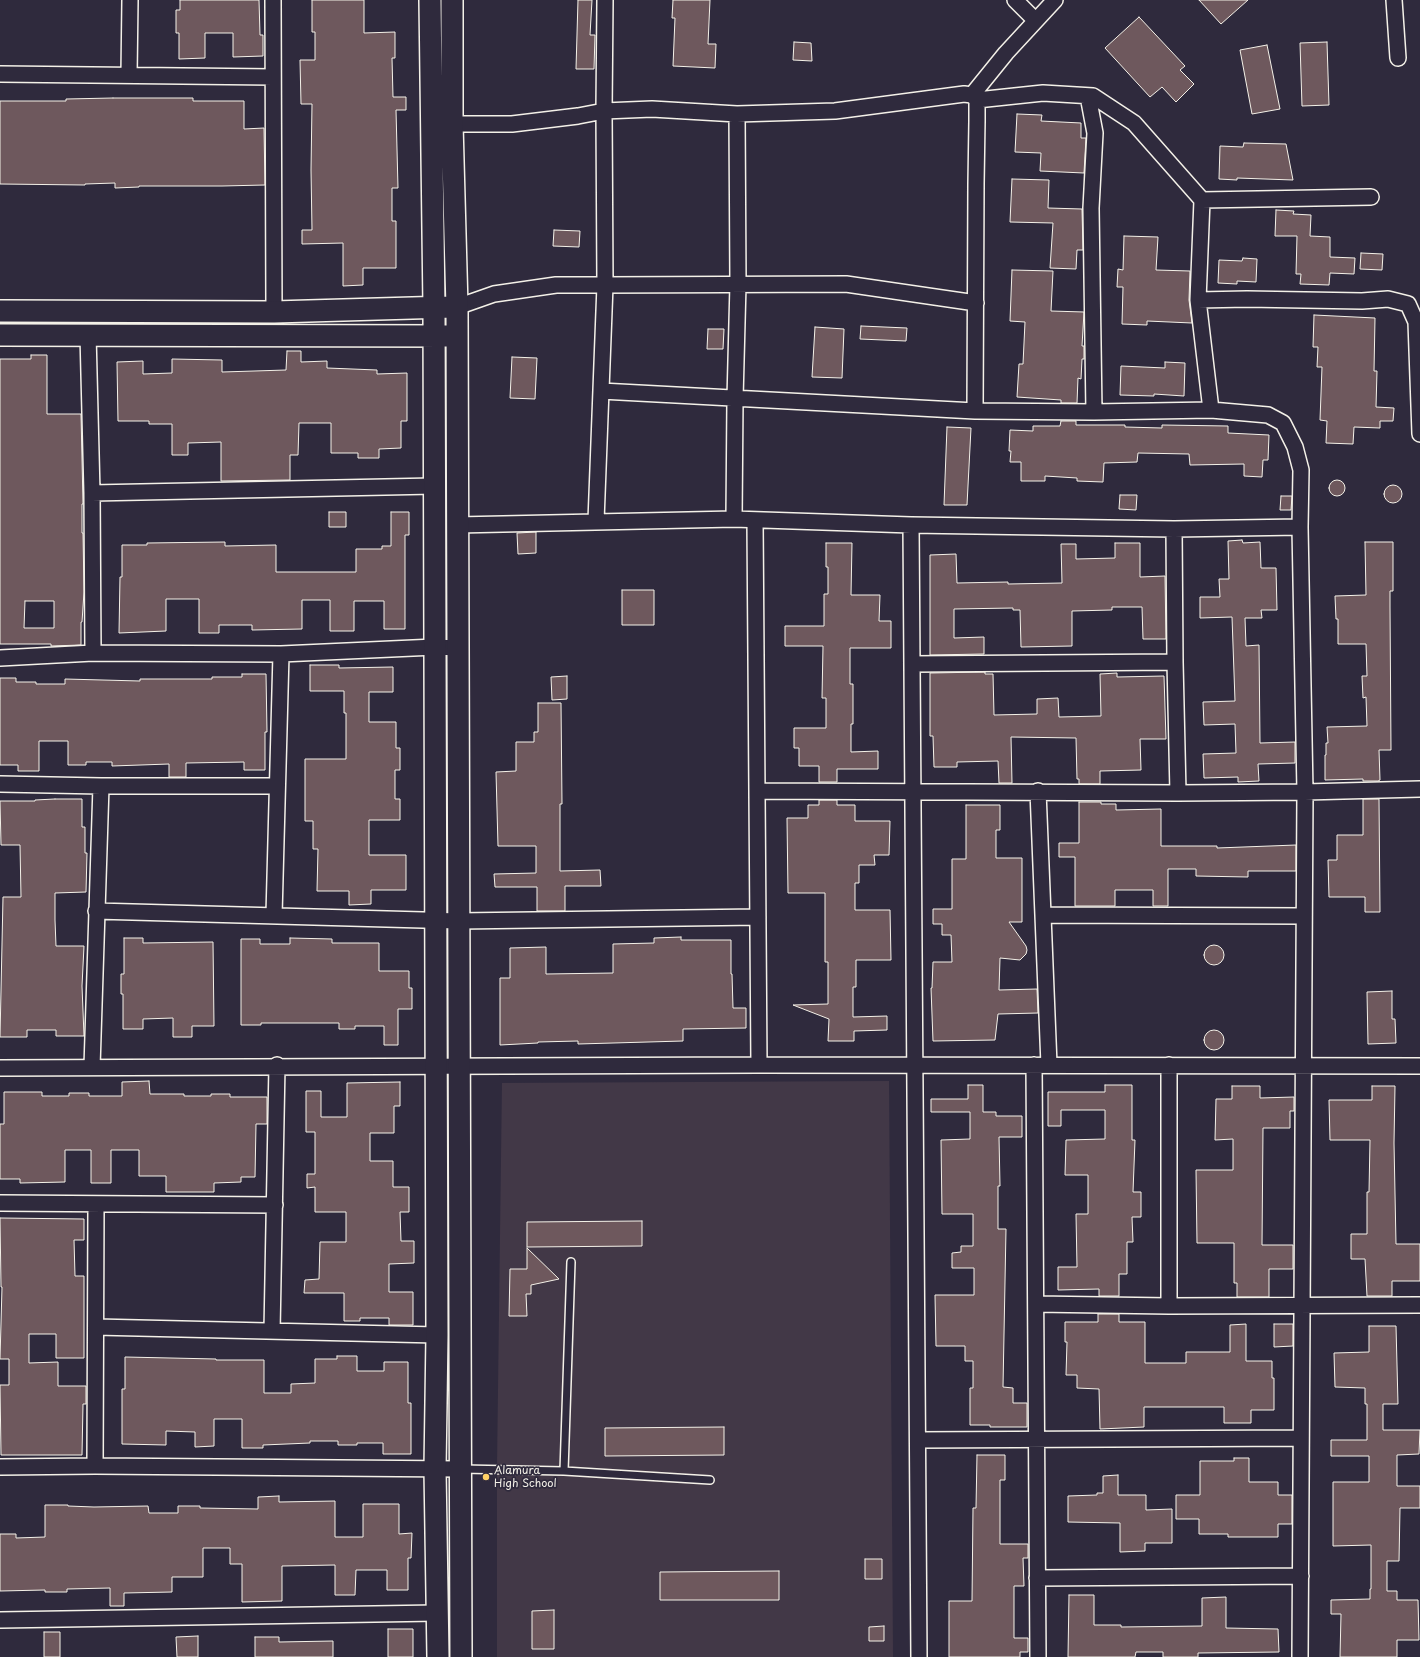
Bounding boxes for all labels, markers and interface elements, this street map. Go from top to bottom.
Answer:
place label: Alamura High School [494,1464,557,1490]
marker: Alamura High School [481,1472,491,1482]

